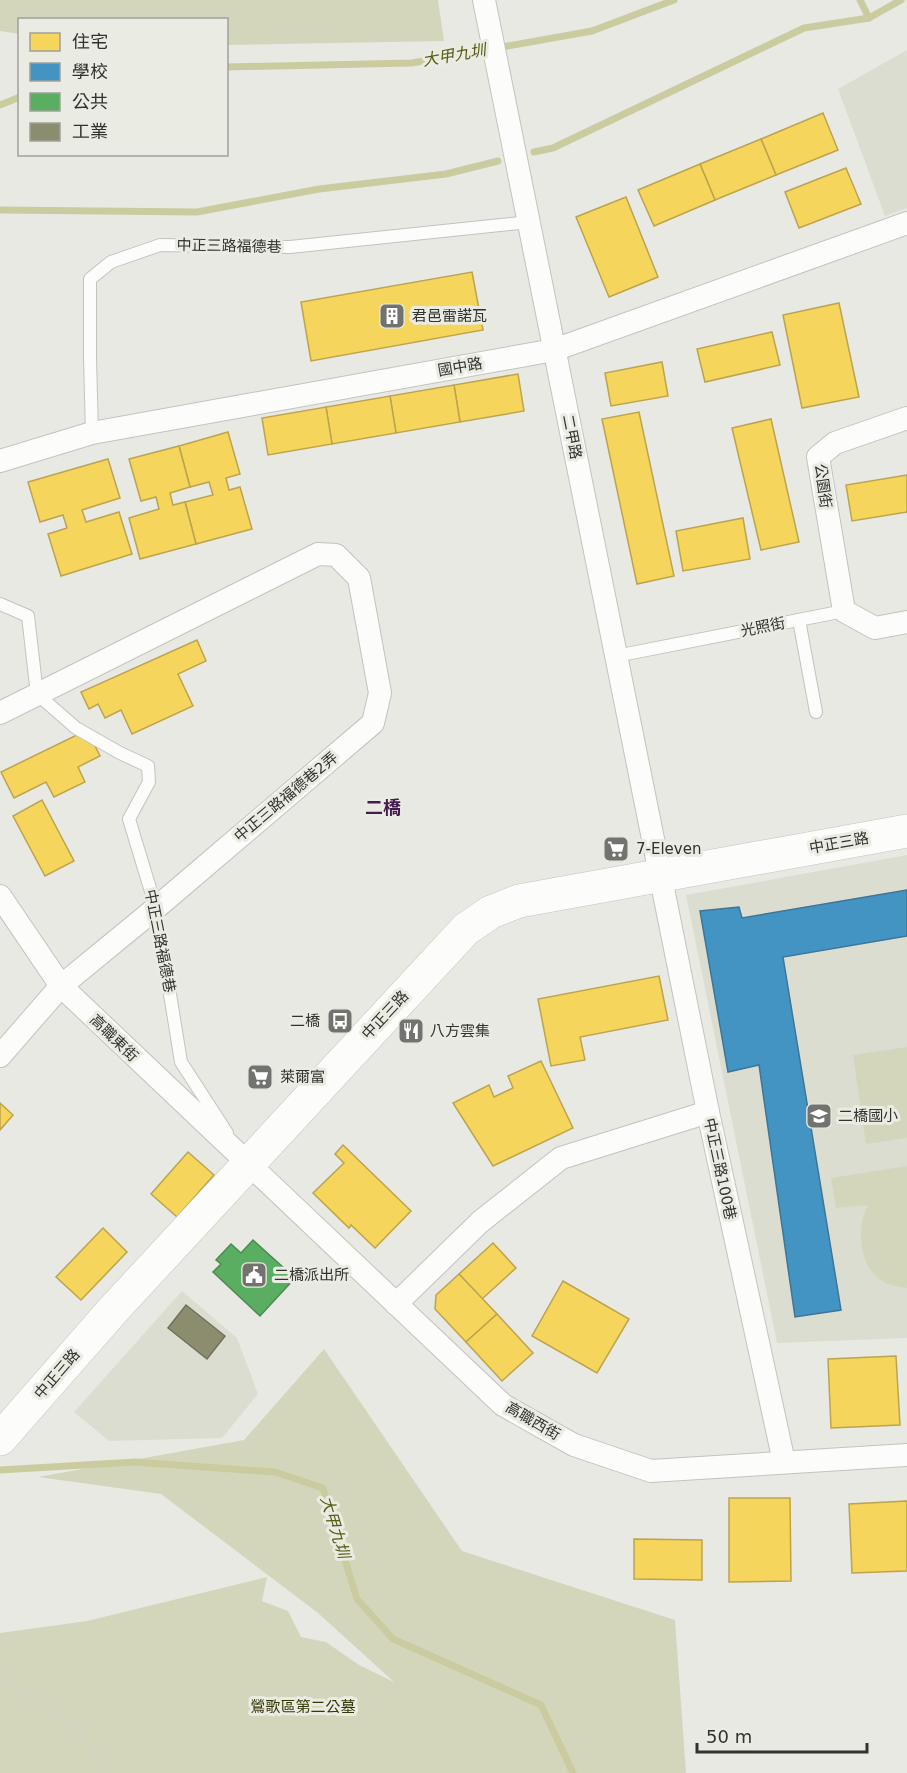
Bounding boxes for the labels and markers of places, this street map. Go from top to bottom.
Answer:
building icon: 君邑雷諾瓦 [377,301,407,331]
place label: 君邑雷諾瓦 [412,307,487,325]
supermarket icon: 7-Eleven [601,834,631,864]
place label: 7-Eleven [636,840,701,858]
bus stop icon: 二橋 [325,1006,355,1036]
place label: 二橋 [290,1012,320,1030]
restaurant icon: 八方雲集 [396,1016,426,1046]
place label: 八方雲集 [430,1022,490,1040]
supermarket icon: 萊爾富 [245,1062,275,1092]
place label: 萊爾富 [280,1068,325,1086]
school or university icon: 二橋國小 [804,1101,834,1131]
place label: 二橋國小 [838,1107,898,1125]
public building icon: 二橋派出所 [239,1260,269,1290]
place label: 二橋派出所 [274,1266,349,1284]

